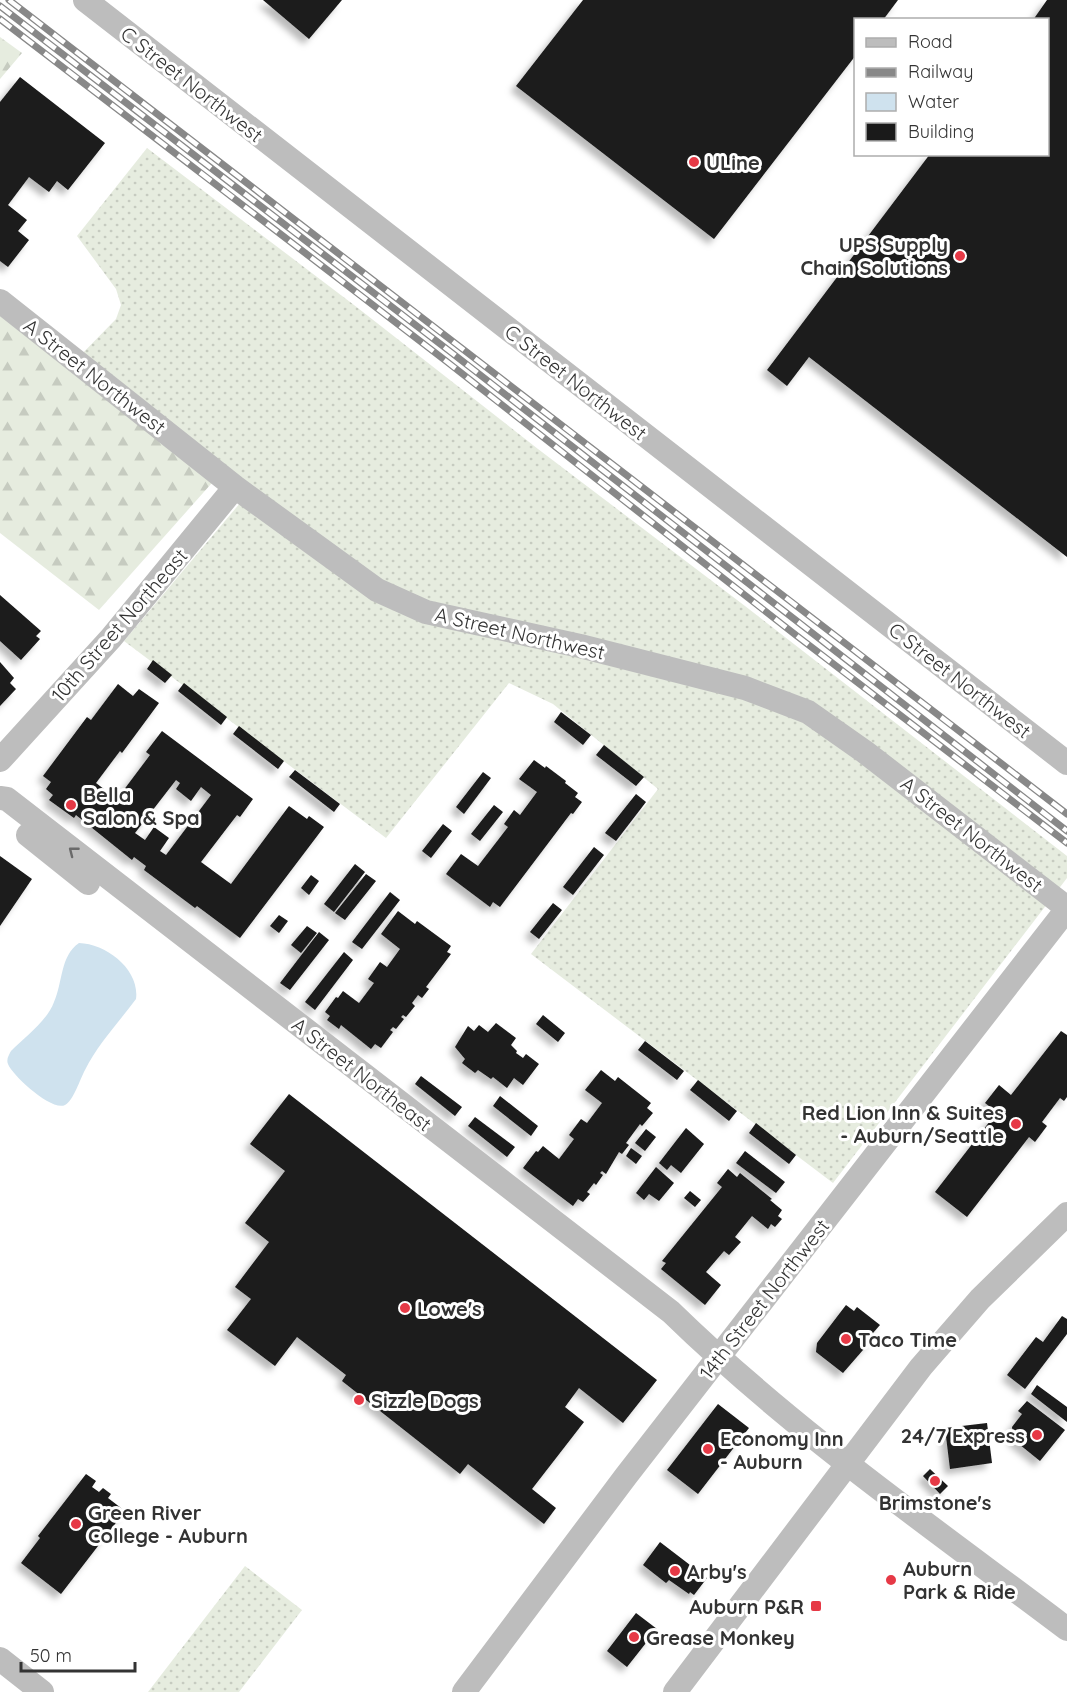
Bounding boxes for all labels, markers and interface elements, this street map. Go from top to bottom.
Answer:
legend [854,18,1049,156]
street label: C Street Northwest [116,21,268,147]
text: Road [908,30,953,53]
text: Railway [908,60,974,83]
text: Water [908,90,959,113]
text: Building [908,120,974,143]
place label: ULine [706,150,760,175]
marker: ULine [687,155,701,169]
place label: UPS Supply Chain Solutions [801,232,948,280]
marker: UPS Supply Chain Solutions [953,249,967,263]
street label: A Street Northwest [19,313,171,439]
street label: C Street Northwest [500,319,652,445]
street label: 10th Street Northeast [46,543,193,707]
street label: A Street Northwest [433,601,608,665]
street label: C Street Northwest [884,617,1036,743]
street label: A Street Northwest [896,771,1048,897]
place label: Bella Salon & Spa [83,782,200,830]
marker: Bella Salon & Spa [64,798,78,812]
one-way arrow [69,847,80,858]
street label: A Street Northeast [287,1012,437,1137]
place label: Red Lion Inn & Suites - Auburn/Seattle [802,1100,1004,1148]
marker: Red Lion Inn & Suites - Auburn/Seattle [1009,1117,1023,1131]
street label: 14th Street Northwest [694,1214,834,1384]
place label: Lowe's [417,1296,482,1321]
marker: Lowe's [398,1301,412,1315]
place label: Taco Time [858,1327,957,1352]
marker: Taco Time [839,1332,853,1346]
place label: Sizzle Dogs [371,1388,479,1413]
marker: Sizzle Dogs [352,1393,366,1407]
place label: 24/7 Express [901,1423,1025,1448]
place label: Economy Inn - Auburn [720,1426,844,1474]
marker: 24/7 Express [1030,1428,1044,1442]
marker: Economy Inn - Auburn [701,1442,715,1456]
marker: Brimstone's [928,1474,942,1488]
place label: Brimstone's [879,1490,991,1515]
place label: Green River College - Auburn [88,1500,248,1548]
marker: Green River College - Auburn [69,1517,83,1531]
place label: Auburn Park & Ride [903,1556,1016,1604]
place label: Arby's [687,1559,747,1584]
marker: Arby's [668,1564,682,1578]
marker: Auburn Park & Ride [884,1573,898,1587]
place label: Auburn P&R [689,1594,804,1619]
marker: Auburn P&R [809,1599,823,1613]
place label: Grease Monkey [646,1625,795,1650]
marker: Grease Monkey [627,1630,641,1644]
scale bar [21,1635,135,1673]
text: 50 m [30,1644,72,1667]

